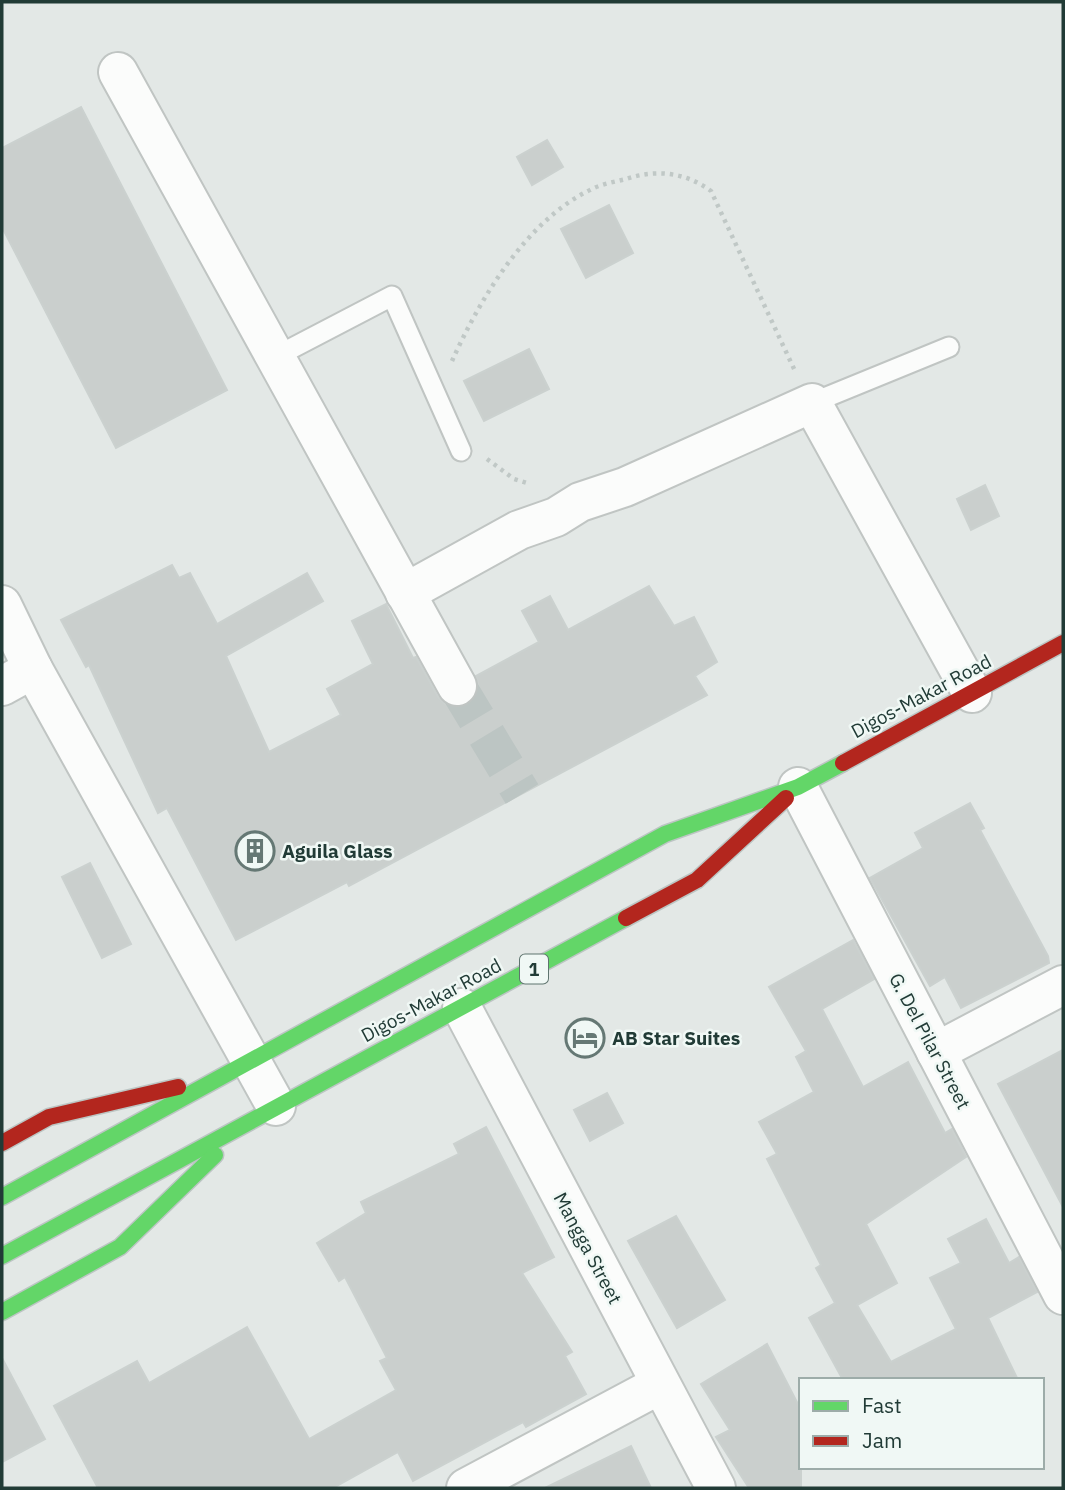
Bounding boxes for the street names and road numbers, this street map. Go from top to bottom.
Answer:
street label: Digos-Makar Road [847,649,995,743]
street label: Digos-Makar Road [357,953,505,1047]
road number: 1 [520,954,548,984]
street label: G. Del Pilar Street [884,969,976,1113]
street label: Mangga Street [548,1188,628,1308]

